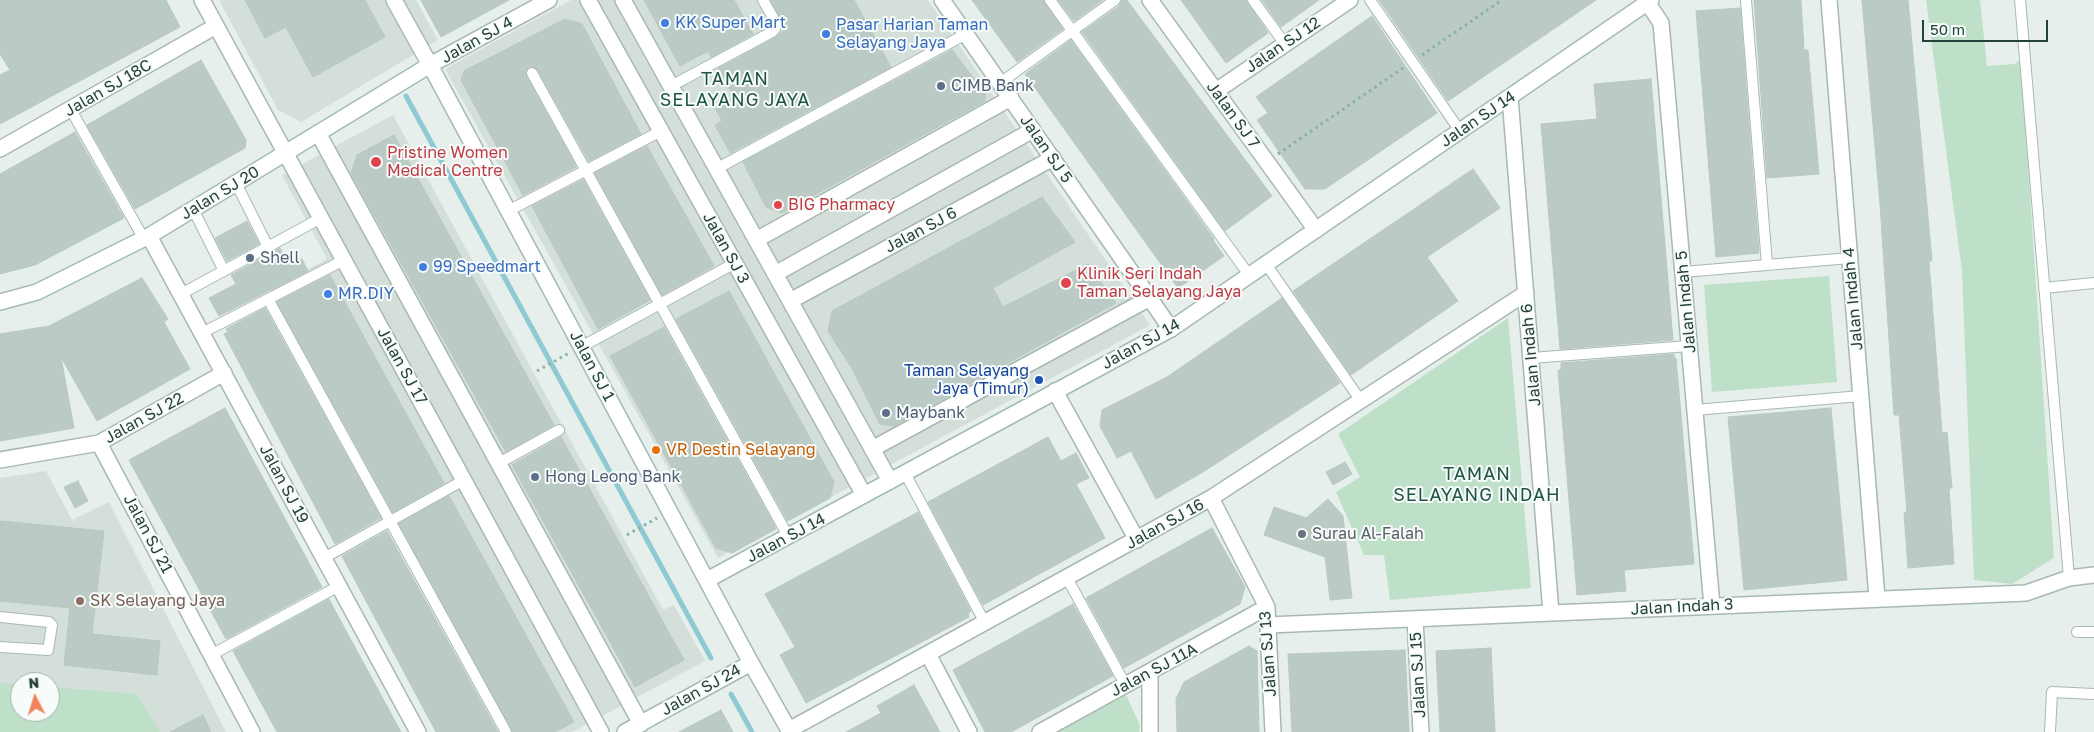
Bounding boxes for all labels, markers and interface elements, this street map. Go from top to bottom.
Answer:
scale bar [1924,10,2050,42]
street label: Jalan SJ 4 [438,13,516,67]
place label: KK Super Mart [675,13,786,33]
street label: Jalan SJ 12 [1242,13,1324,77]
place label: Pasar Harian Taman Selayang Jaya [836,15,988,53]
marker: KK Super Mart [659,17,671,29]
text: 50 m [1930,20,1965,38]
marker: Pasar Harian Taman Selayang Jaya [820,28,832,40]
street label: Jalan SJ 18C [61,55,155,121]
district label: TAMAN SELAYANG JAYA [658,68,812,110]
place label: CIMB Bank [951,76,1034,96]
street label: Jalan SJ 7 [1202,78,1264,152]
marker: CIMB Bank [935,80,947,92]
street label: Jalan SJ 14 [1437,87,1519,151]
street label: Jalan SJ 5 [1016,111,1076,187]
place label: Pristine Women Medical Centre [387,143,508,181]
marker: Pristine Women Medical Centre [369,155,383,169]
street label: Jalan SJ 20 [177,162,263,224]
place label: BIG Pharmacy [788,195,895,215]
marker: BIG Pharmacy [772,199,784,211]
street label: Jalan SJ 6 [882,203,960,257]
street label: Jalan SJ 3 [699,209,753,287]
street label: Jalan Indah 4 [1839,247,1867,351]
place label: Shell [260,248,300,268]
street label: Jalan Indah 5 [1672,250,1700,354]
marker: Shell [244,252,256,264]
place label: 99 Speedmart [433,257,541,277]
marker: 99 Speedmart [417,261,429,273]
place label: Klinik Seri Indah Taman Selayang Jaya [1077,264,1241,302]
marker: Klinik Seri Indah Taman Selayang Jaya [1059,276,1073,290]
place label: MR.DIY [338,284,394,304]
marker: MR.DIY [322,288,334,300]
street label: Jalan Indah 6 [1517,303,1545,407]
street label: Jalan SJ 14 [1098,315,1184,373]
street label: Jalan SJ 17 [373,324,431,408]
street label: Jalan SJ 1 [565,328,619,404]
place label: Taman Selayang Jaya (Timur) [904,361,1029,399]
marker: Taman Selayang Jaya (Timur) [1033,374,1045,386]
street label: Jalan SJ 22 [101,388,187,448]
place label: Maybank [896,403,965,423]
marker: Maybank [880,407,892,419]
place label: VR Destin Selayang [666,440,816,460]
street label: Jalan SJ 19 [255,441,313,527]
marker: VR Destin Selayang [650,444,662,456]
district label: TAMAN SELAYANG INDAH [1391,463,1563,506]
place label: Hong Leong Bank [545,467,681,487]
marker: Hong Leong Bank [529,471,541,483]
street label: Jalan SJ 21 [119,491,177,577]
street label: Jalan SJ 16 [1123,495,1207,553]
street label: Jalan SJ 14 [743,509,829,567]
place label: Surau Al-Falah [1312,524,1424,544]
marker: Surau Al-Falah [1296,528,1308,540]
place label: SK Selayang Jaya [90,591,225,611]
marker: SK Selayang Jaya [74,595,86,607]
street label: Jalan Indah 3 [1630,595,1734,619]
street label: Jalan SJ 13 [1255,610,1281,698]
street label: Jalan SJ 15 [1406,632,1430,718]
street label: Jalan SJ 11A [1107,639,1201,701]
street label: Jalan SJ 24 [658,660,744,720]
north arrow [10,672,60,722]
text: N [28,674,40,691]

